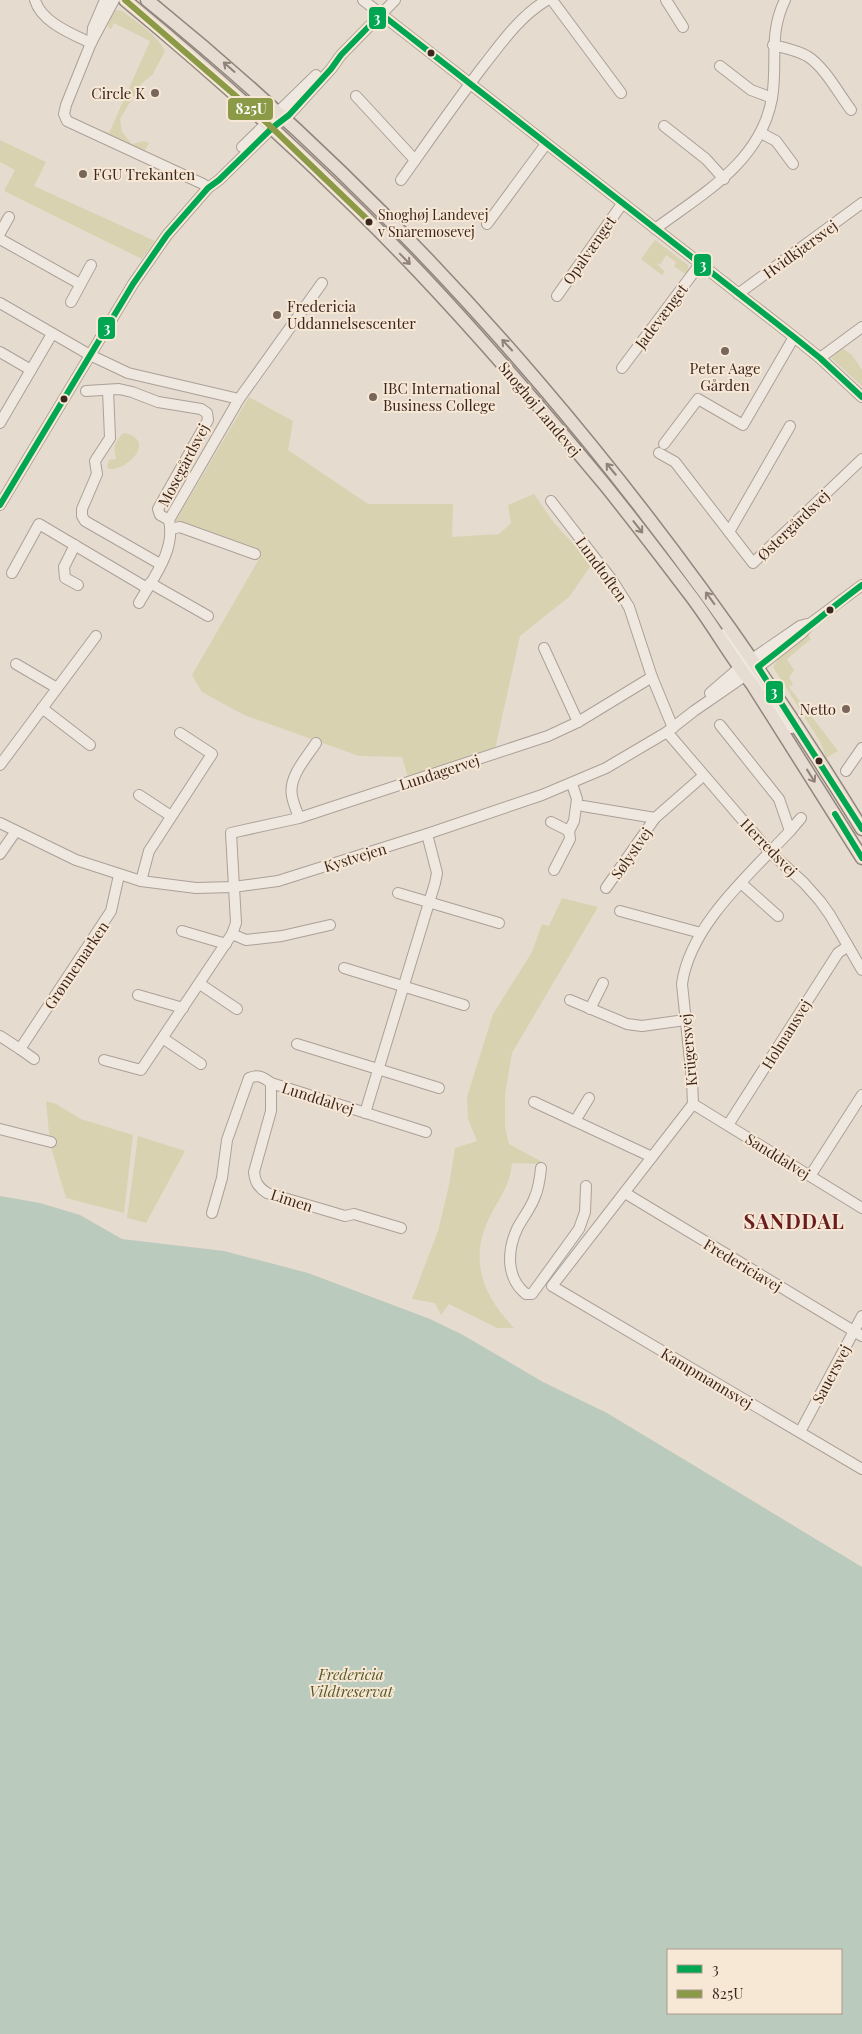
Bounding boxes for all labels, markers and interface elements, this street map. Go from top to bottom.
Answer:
line badge: 3 [368,6,387,30]
text: 3 [374,8,381,27]
unlabelled marker [426,48,436,58]
one-way arrow [223,62,236,73]
place label: Circle K [91,83,145,103]
marker: Circle K [149,87,161,99]
line badge: 825U [227,97,274,121]
text: 825U [235,99,267,118]
place label: FGU Trekanten [93,164,195,184]
marker: FGU Trekanten [77,168,89,180]
place label: Snoghøj Landevej v Snaremosevej [377,205,488,241]
street label: Opalvænget [558,211,620,288]
street label: Hvidkjærsvej [759,215,841,283]
marker: Snoghøj Landevej v Snaremosevej [364,217,374,227]
one-way arrow [399,252,411,265]
line badge: 3 [693,253,712,277]
text: 3 [700,255,707,274]
street label: Jadevænget [629,279,692,353]
place label: Fredericia Uddannelsescenter [287,296,416,333]
marker: Fredericia Uddannelsescenter [271,309,283,321]
line badge: 3 [97,316,116,340]
text: 3 [104,318,111,337]
one-way arrow [501,339,512,352]
marker: Peter Aage Gården [719,345,731,357]
street label: Snoghøj Landevej [494,357,586,461]
place label: Peter Aage Gården [690,358,760,395]
place label: IBC International Business College [383,378,500,415]
marker: IBC International Business College [367,391,379,403]
unlabelled marker [59,394,69,404]
street label: Mosegårdsvej [153,420,213,510]
one-way arrow [606,463,617,476]
street label: Østergårdsvej [753,485,833,565]
one-way arrow [632,520,643,533]
street label: Lundtoften [572,533,632,605]
one-way arrow [705,591,715,605]
unlabelled marker [825,605,835,615]
line badge: 3 [765,680,784,704]
text: 3 [771,682,778,701]
place label: Netto [800,699,836,719]
marker: Netto [840,703,852,715]
street label: Lundagervej [396,750,482,794]
unlabelled marker [814,756,824,766]
one-way arrow [806,769,817,783]
street label: Herredsvej [736,814,802,880]
street label: Sølystvej [606,823,656,883]
street label: Kystvejen [321,838,389,876]
street label: Grønnemarken [39,917,113,1013]
street label: Holmansvej [757,995,815,1073]
street label: Krügersvej [675,1013,701,1087]
street label: Lunddalvej [279,1077,357,1119]
street label: Sanddalvej [742,1128,814,1184]
street label: Limen [268,1184,316,1216]
district label: SANDDAL [743,1207,845,1234]
street label: Fredericiavej [700,1234,786,1296]
street label: Sauersvej [807,1341,855,1407]
street label: Kampmannsvej [657,1343,757,1413]
park label: Fredericia Vildtreservat [309,1664,394,1701]
legend [667,1949,842,2014]
text: 3 [712,1958,719,1978]
text: 825U [712,1983,743,2003]

